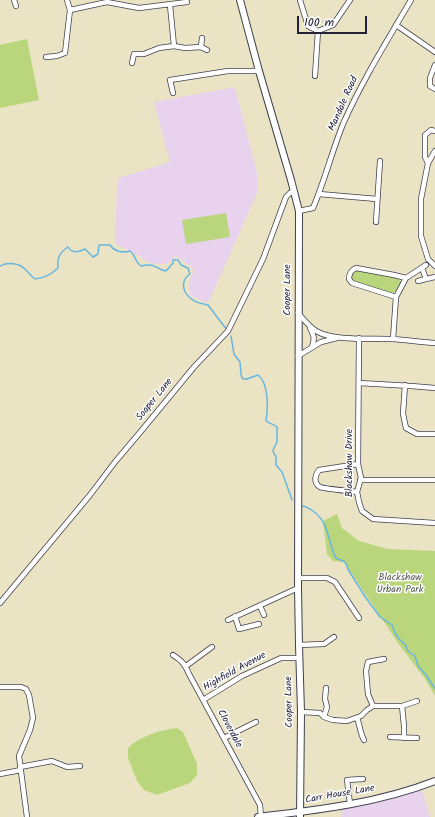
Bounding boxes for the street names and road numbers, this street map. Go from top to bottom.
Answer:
street label: Mandale Road [327,75,361,133]
street label: Cooper Lane [282,264,294,316]
street label: Soaper Lane [134,376,176,424]
street label: Blackshaw Drive [344,429,356,497]
street label: Highfield Avenue [202,650,268,694]
street label: Cooper Lane [284,676,296,728]
street label: Cloverdale [214,708,244,750]
street label: Carr House Lane [304,783,376,807]

